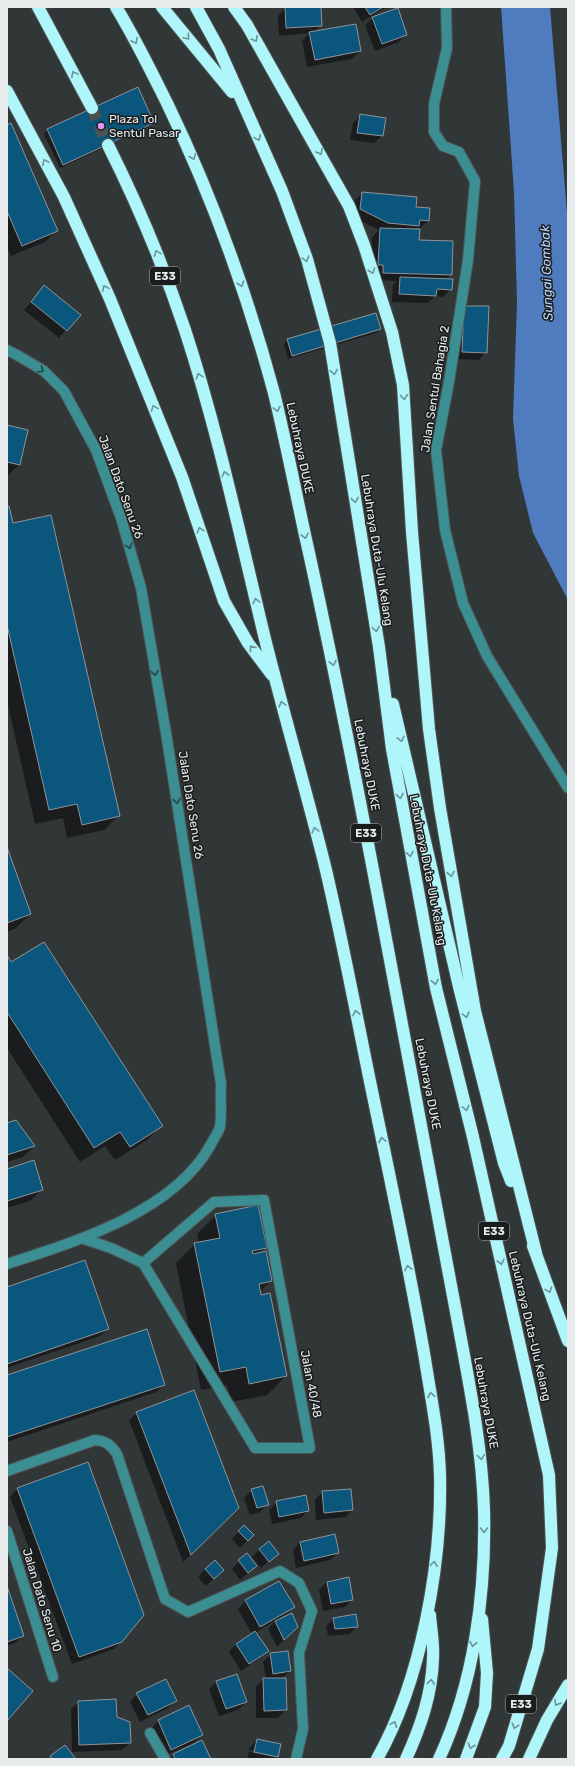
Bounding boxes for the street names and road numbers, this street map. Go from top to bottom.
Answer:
road number: E33 [150,267,180,285]
street label: Jalan Sentul Bahagia 2 [418,325,452,453]
street label: Lebuhraya DUKE [283,401,317,495]
street label: Jalan Dato Senu 26 [96,433,146,541]
street label: Lebuhraya Duta-Ulu Kelang [358,473,396,627]
street label: Lebuhraya DUKE [351,718,383,812]
street label: Jalan Dato Senu 26 [176,750,206,860]
street label: Lebuhraya Duta-Ulu Kelang [406,793,450,947]
road number: E33 [351,824,381,842]
street label: Lebuhraya DUKE [412,1037,444,1131]
road number: E33 [479,1222,509,1240]
street label: Lebuhraya Duta-Ulu Kelang [506,1250,554,1402]
street label: Jalan 40/48 [298,1349,324,1419]
street label: Lebuhraya DUKE [471,1356,501,1450]
street label: Jalan Dato Senu 10 [20,1546,64,1654]
road number: E33 [506,1695,536,1713]

